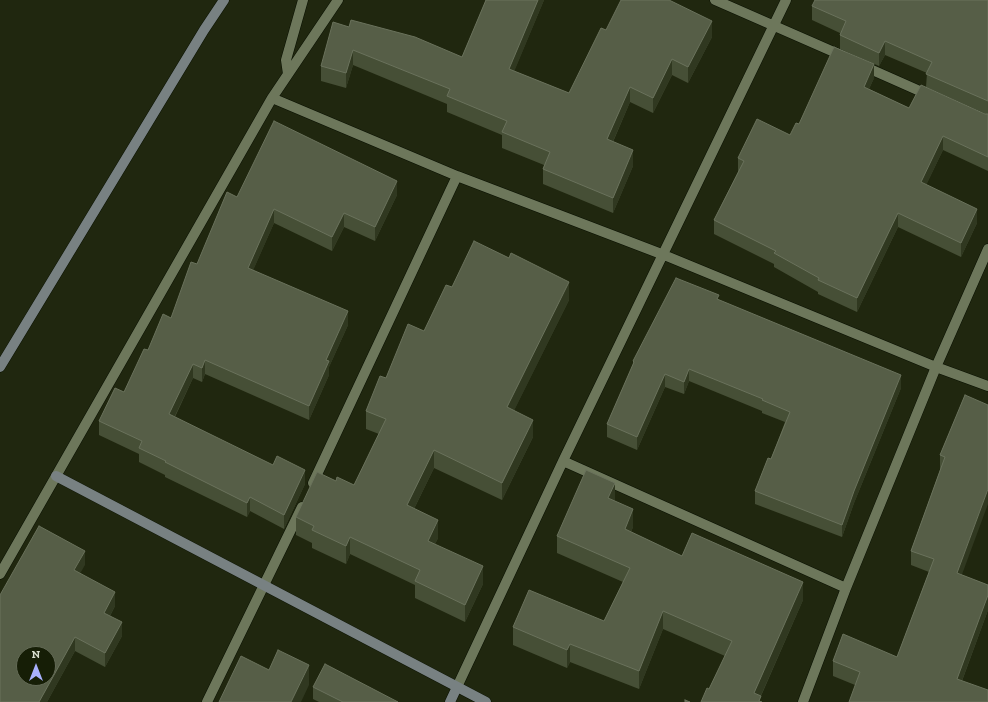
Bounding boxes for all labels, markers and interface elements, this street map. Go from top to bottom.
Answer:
north arrow [16,646,56,686]
text: N [32,648,40,661]

